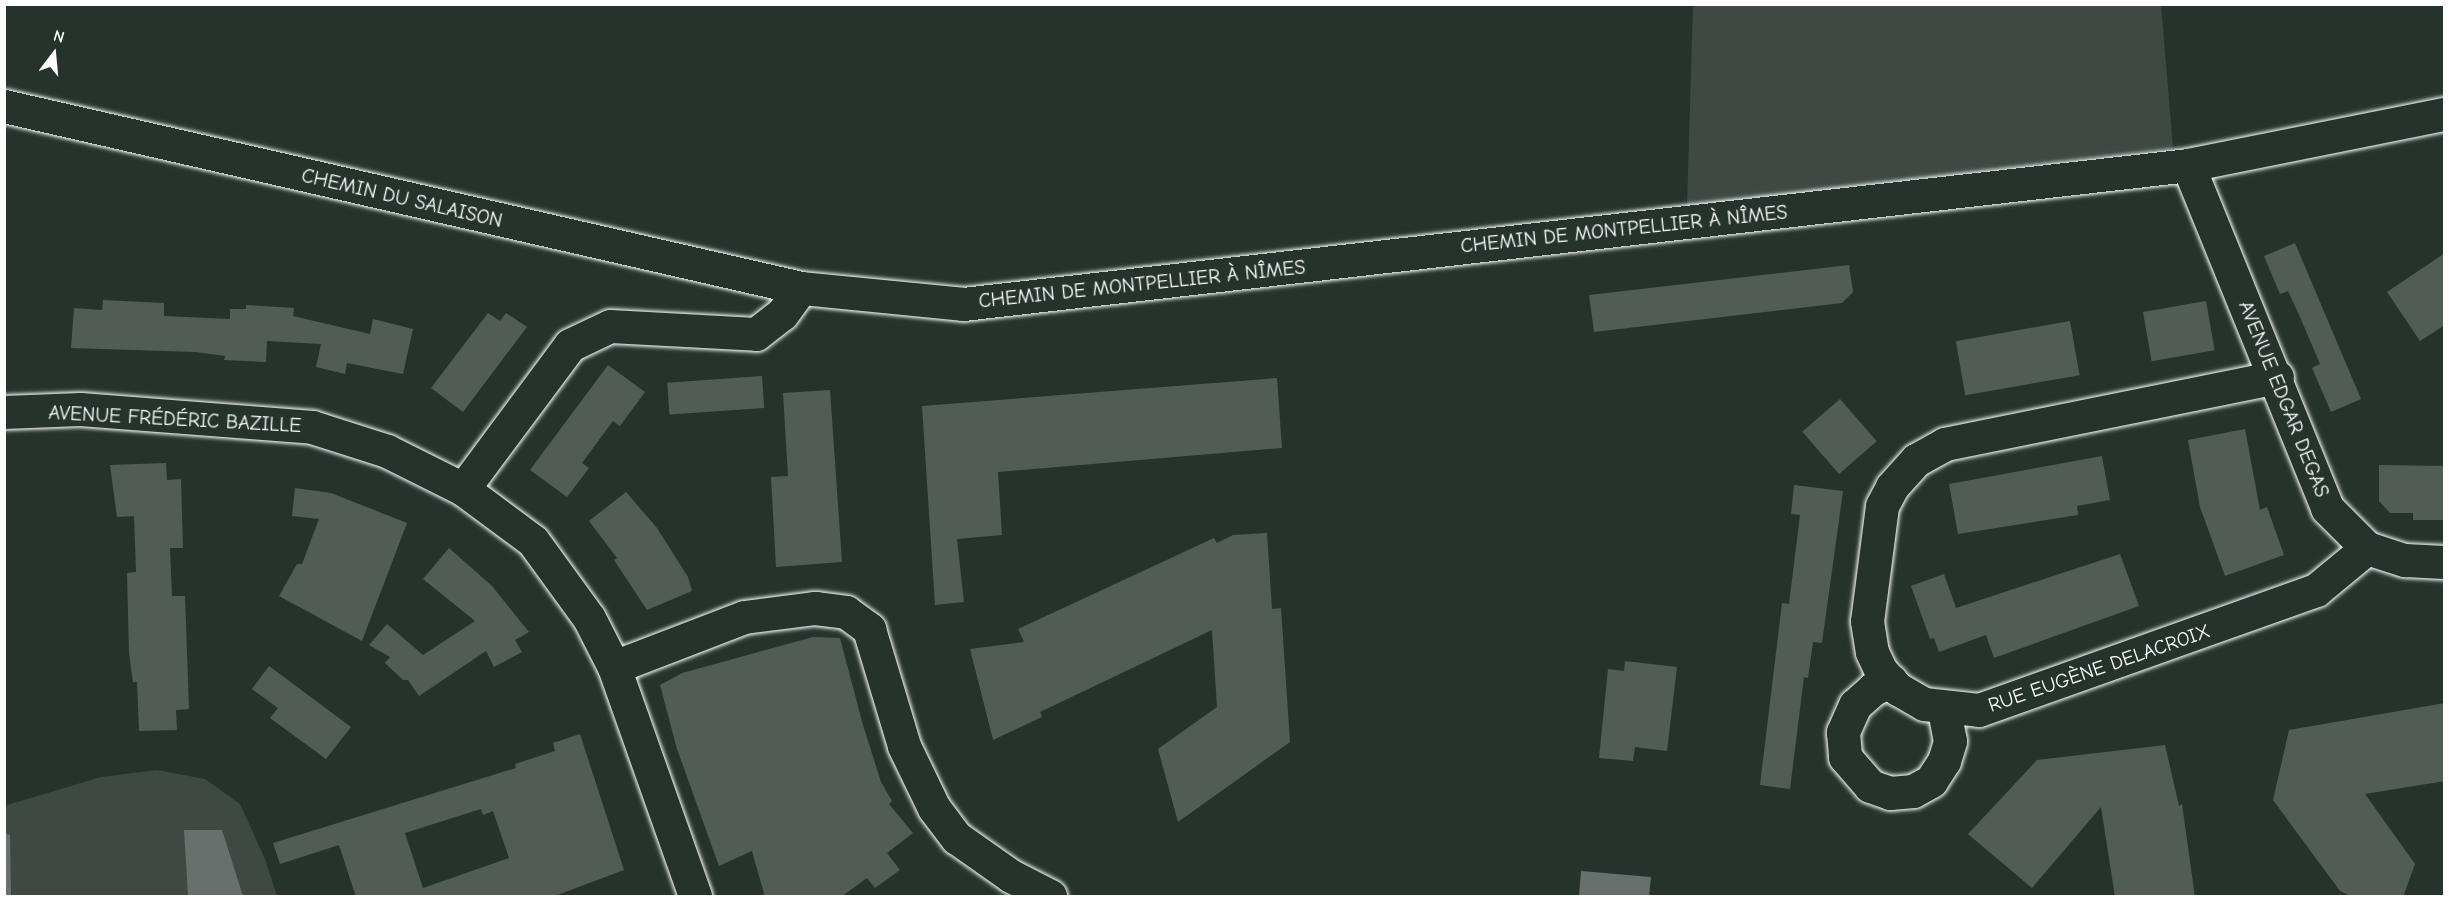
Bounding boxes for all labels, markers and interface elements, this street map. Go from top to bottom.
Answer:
north arrow [24,24,84,84]
text: N [51,27,66,47]
street label: CHEMIN DU SALAISON [299,163,505,233]
street label: CHEMIN DE MONTPELLIER À NÎMES [1459,200,1789,258]
street label: CHEMIN DE MONTPELLIER À NÎMES [977,255,1307,313]
street label: AVENUE EDGAR DEGAS [2234,297,2334,501]
street label: AVENUE FRÉDÉRIC BAZILLE [48,400,302,438]
street label: RUE EUGÈNE DELACROIX [1985,619,2213,717]

